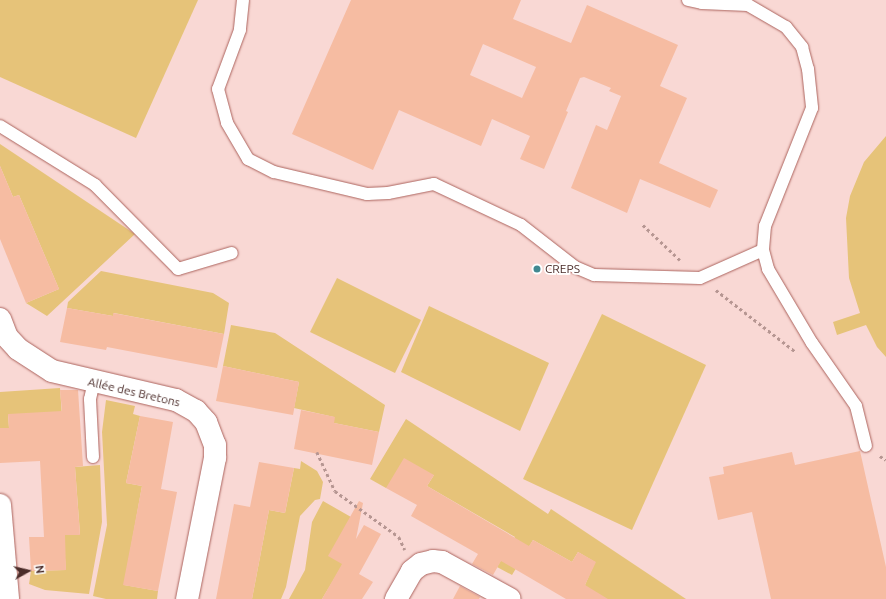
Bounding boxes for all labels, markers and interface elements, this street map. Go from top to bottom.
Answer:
place label: CREPS [545,262,580,276]
marker: CREPS [532,264,542,274]
street label: Allée des Bretons [86,374,182,410]
north arrow [8,551,48,591]
text: N [33,564,46,574]

